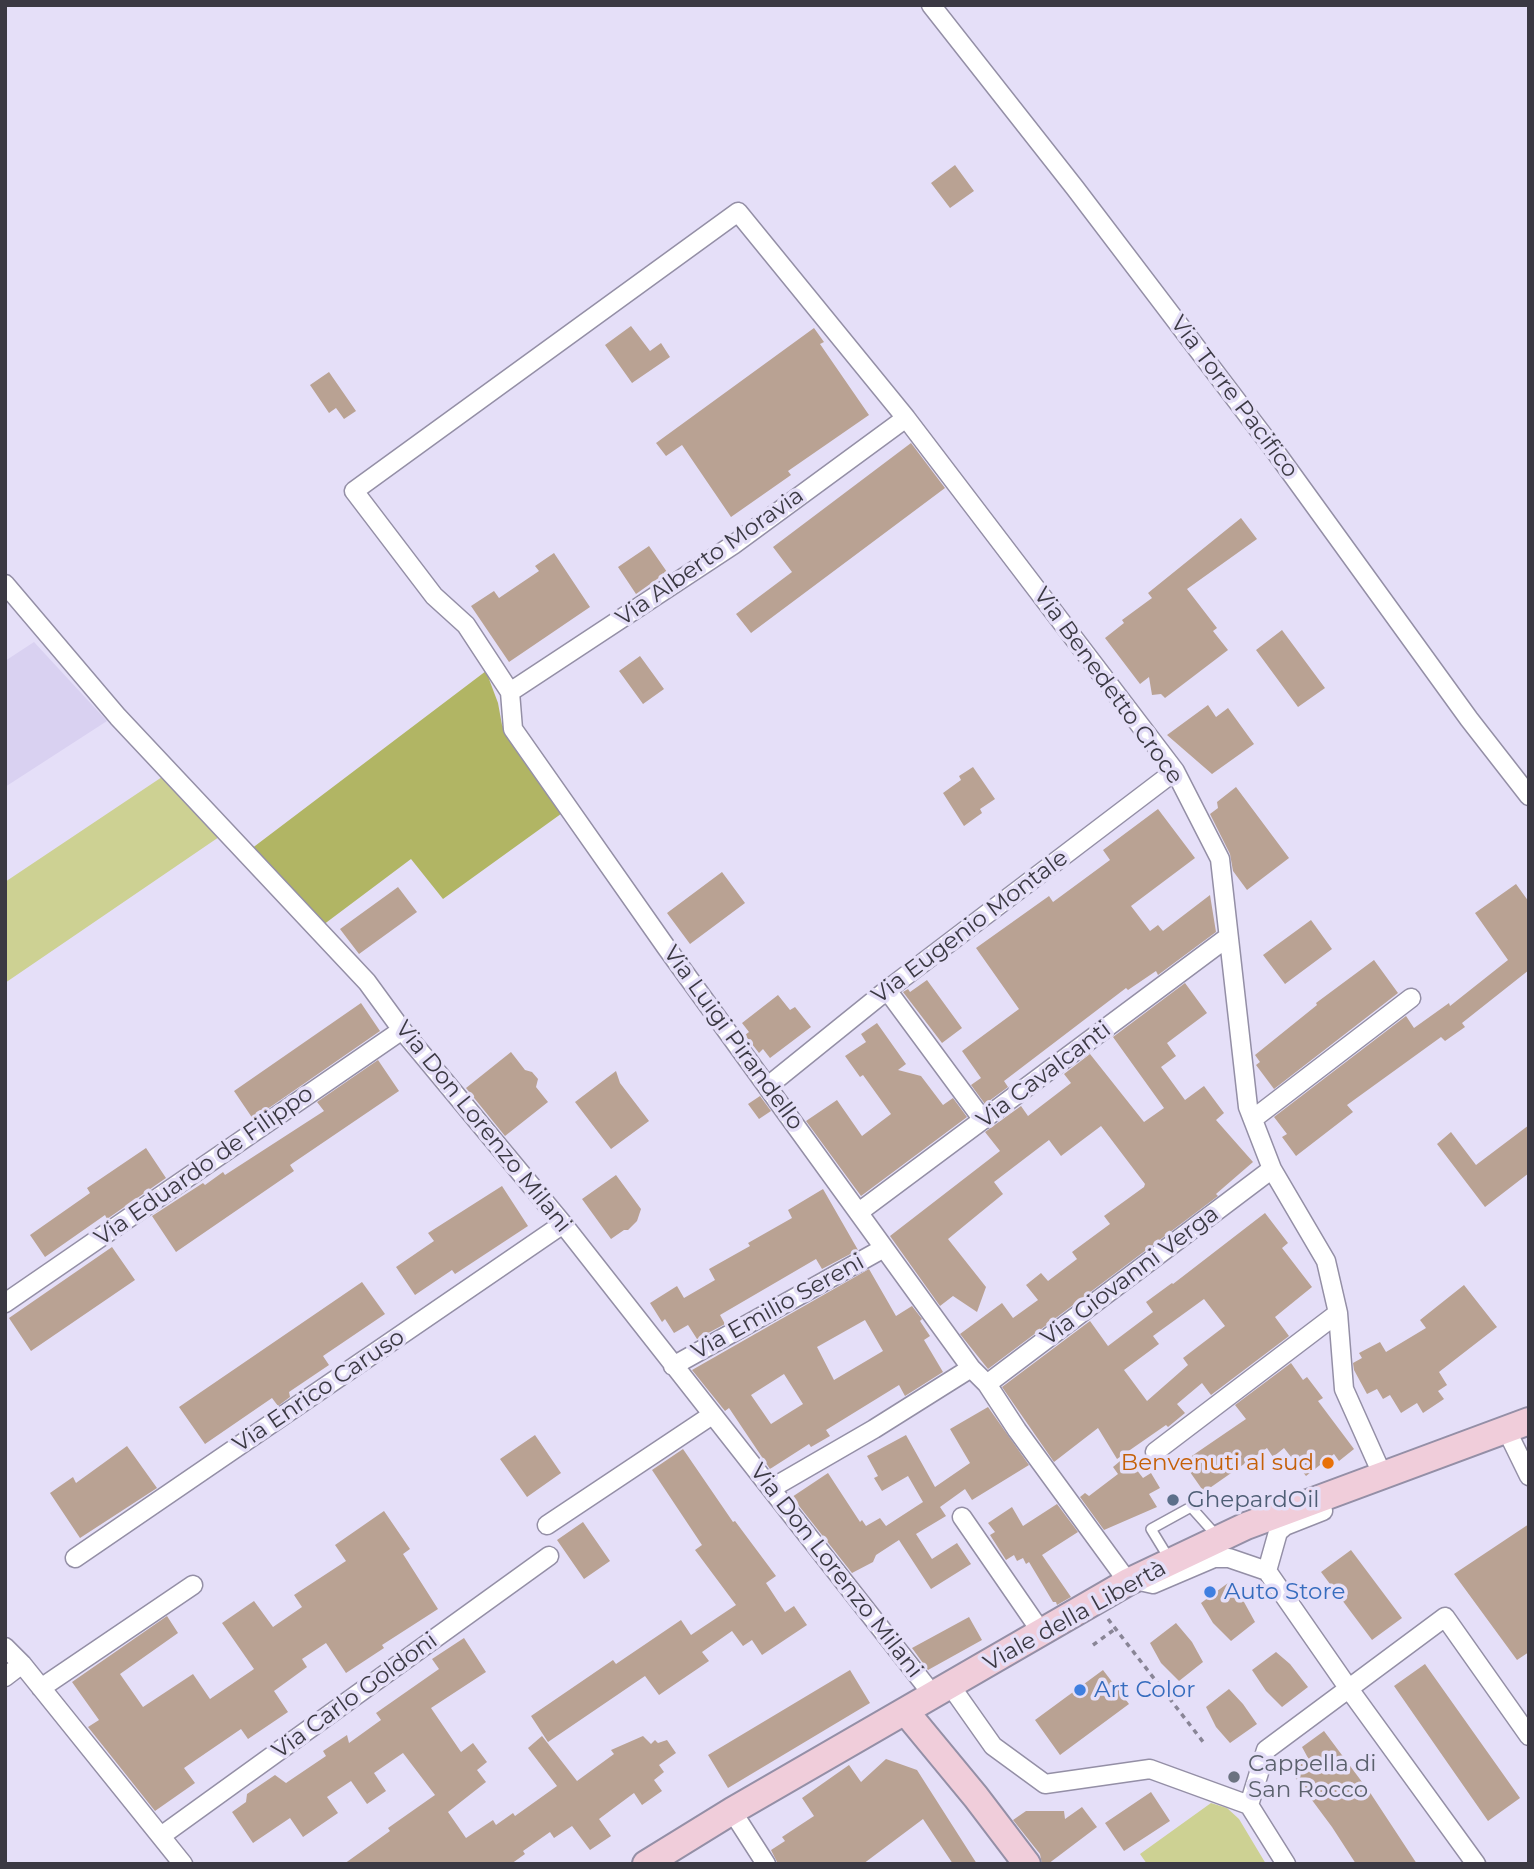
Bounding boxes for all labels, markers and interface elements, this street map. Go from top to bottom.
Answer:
street label: Via Torre Pacifico [1164,311,1304,483]
street label: Via Alberto Moravia [611,482,809,632]
street label: Via Benedetto Croce [1027,582,1189,790]
street label: Via Eugenio Montale [867,844,1073,1010]
street label: Via Luigi Pirandello [657,941,809,1135]
street label: Via Don Lorenzo Milani [389,1016,577,1238]
street label: Via Cavalcanti [972,1016,1116,1134]
street label: Via Eduardo de Filippo [89,1080,319,1252]
street label: Via Giovanni Verga [1036,1200,1224,1352]
street label: Via Emilio Sereni [687,1248,869,1366]
street label: Via Enrico Caruso [228,1323,410,1459]
place label: Benvenuti al sud [1121,1449,1314,1477]
marker: Benvenuti al sud [1320,1455,1336,1471]
street label: Via Don Lorenzo Milani [744,1458,928,1684]
place label: GhepardOil [1187,1486,1319,1514]
marker: GhepardOil [1165,1492,1181,1508]
street label: Viale della Libertà [979,1554,1171,1678]
place label: Auto Store [1224,1578,1345,1606]
marker: Auto Store [1202,1584,1218,1600]
street label: Via Carlo Goldoni [267,1627,443,1765]
place label: Art Color [1094,1676,1195,1704]
marker: Art Color [1072,1682,1088,1698]
place label: Cappella di San Rocco [1248,1750,1377,1804]
marker: Cappella di San Rocco [1226,1769,1242,1785]

